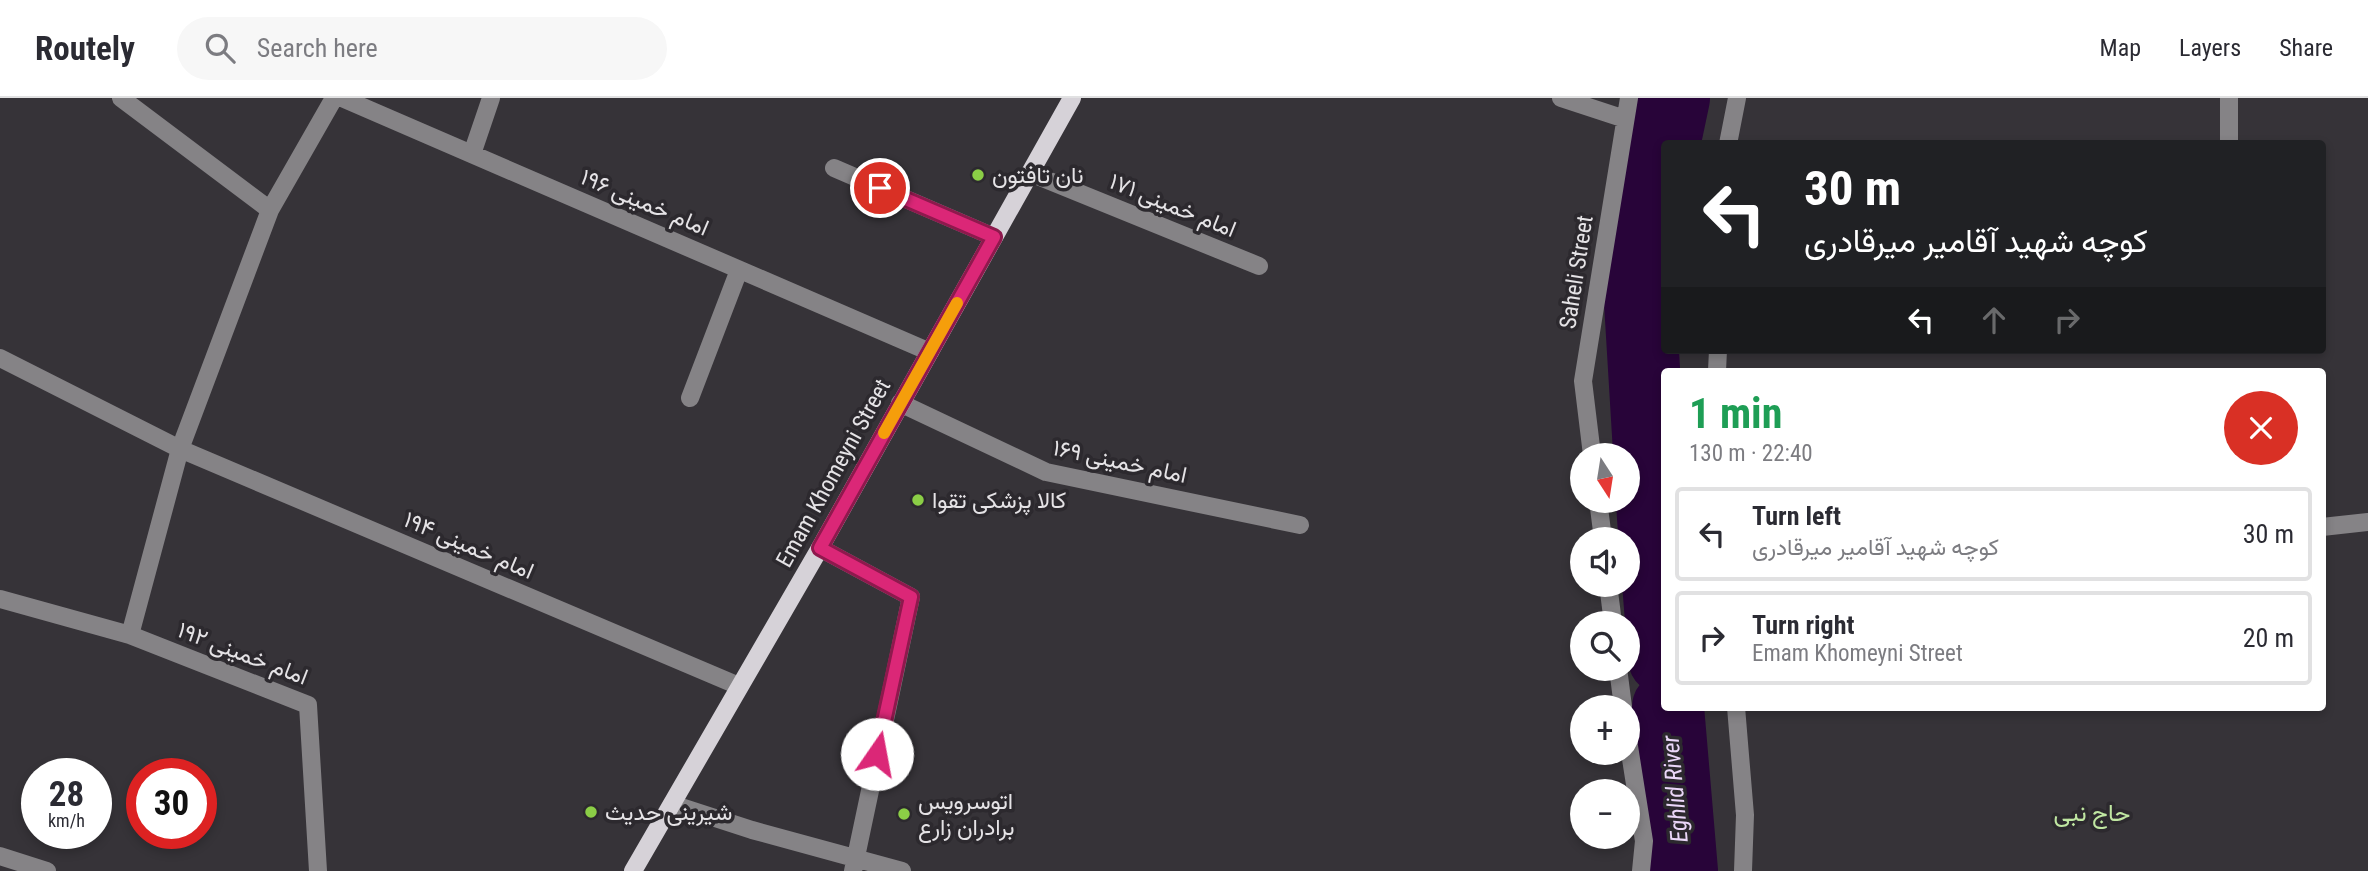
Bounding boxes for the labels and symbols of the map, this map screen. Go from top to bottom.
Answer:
pin [850,158,910,218]
place label: نان تافتون [992,162,1084,190]
street label: امام خمینی ۱۹۶ [576,163,713,242]
marker: نان تافتون [970,167,986,183]
street label: امام خمینی ۱۷۱ [1105,168,1240,244]
street label: Saheli Street [1554,213,1599,331]
street label: Emam Khomeyni Street [771,375,896,572]
street label: امام خمینی ۱۶۹ [1050,434,1189,490]
north arrow [1570,443,1640,513]
place label: کالا پزشکی تقوا [932,487,1066,516]
marker: کالا پزشکی تقوا [910,492,926,508]
street label: امام خمینی ۱۹۴ [399,506,538,586]
street label: امام خمینی ۱۹۲ [174,616,312,692]
position arrow [840,717,914,791]
water label: Eghlid River [1656,733,1694,844]
speed limit sign: 30 [126,758,217,849]
place label: اتوسرویس برادران زارع [918,788,1015,843]
place label: شیرینی حدیث [605,799,732,827]
district label: حاج نبی [2054,799,2130,829]
marker: شیرینی حدیث [583,804,599,820]
marker: اتوسرویس برادران زارع [896,806,912,822]

